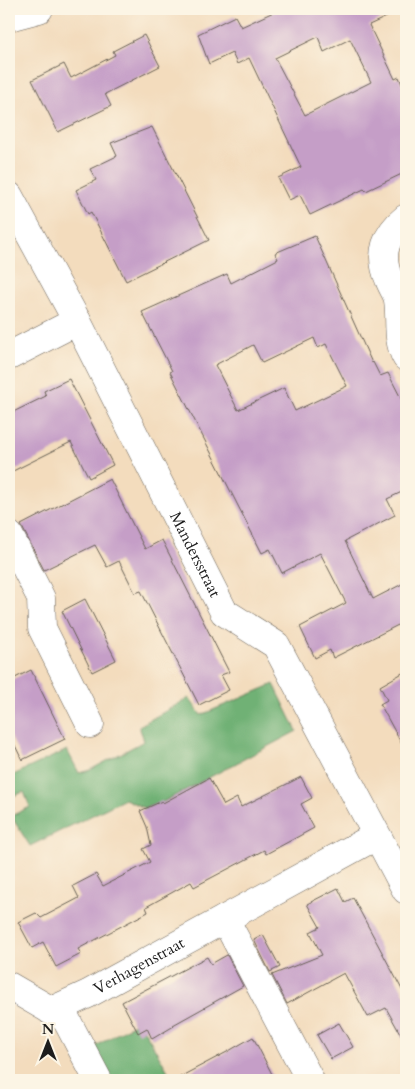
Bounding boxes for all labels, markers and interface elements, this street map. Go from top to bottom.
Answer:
street label: Mandersstraat [164,508,226,601]
street label: Verhagenstraat [89,932,189,1000]
north arrow [22,1016,72,1066]
text: N [42,1020,54,1039]

